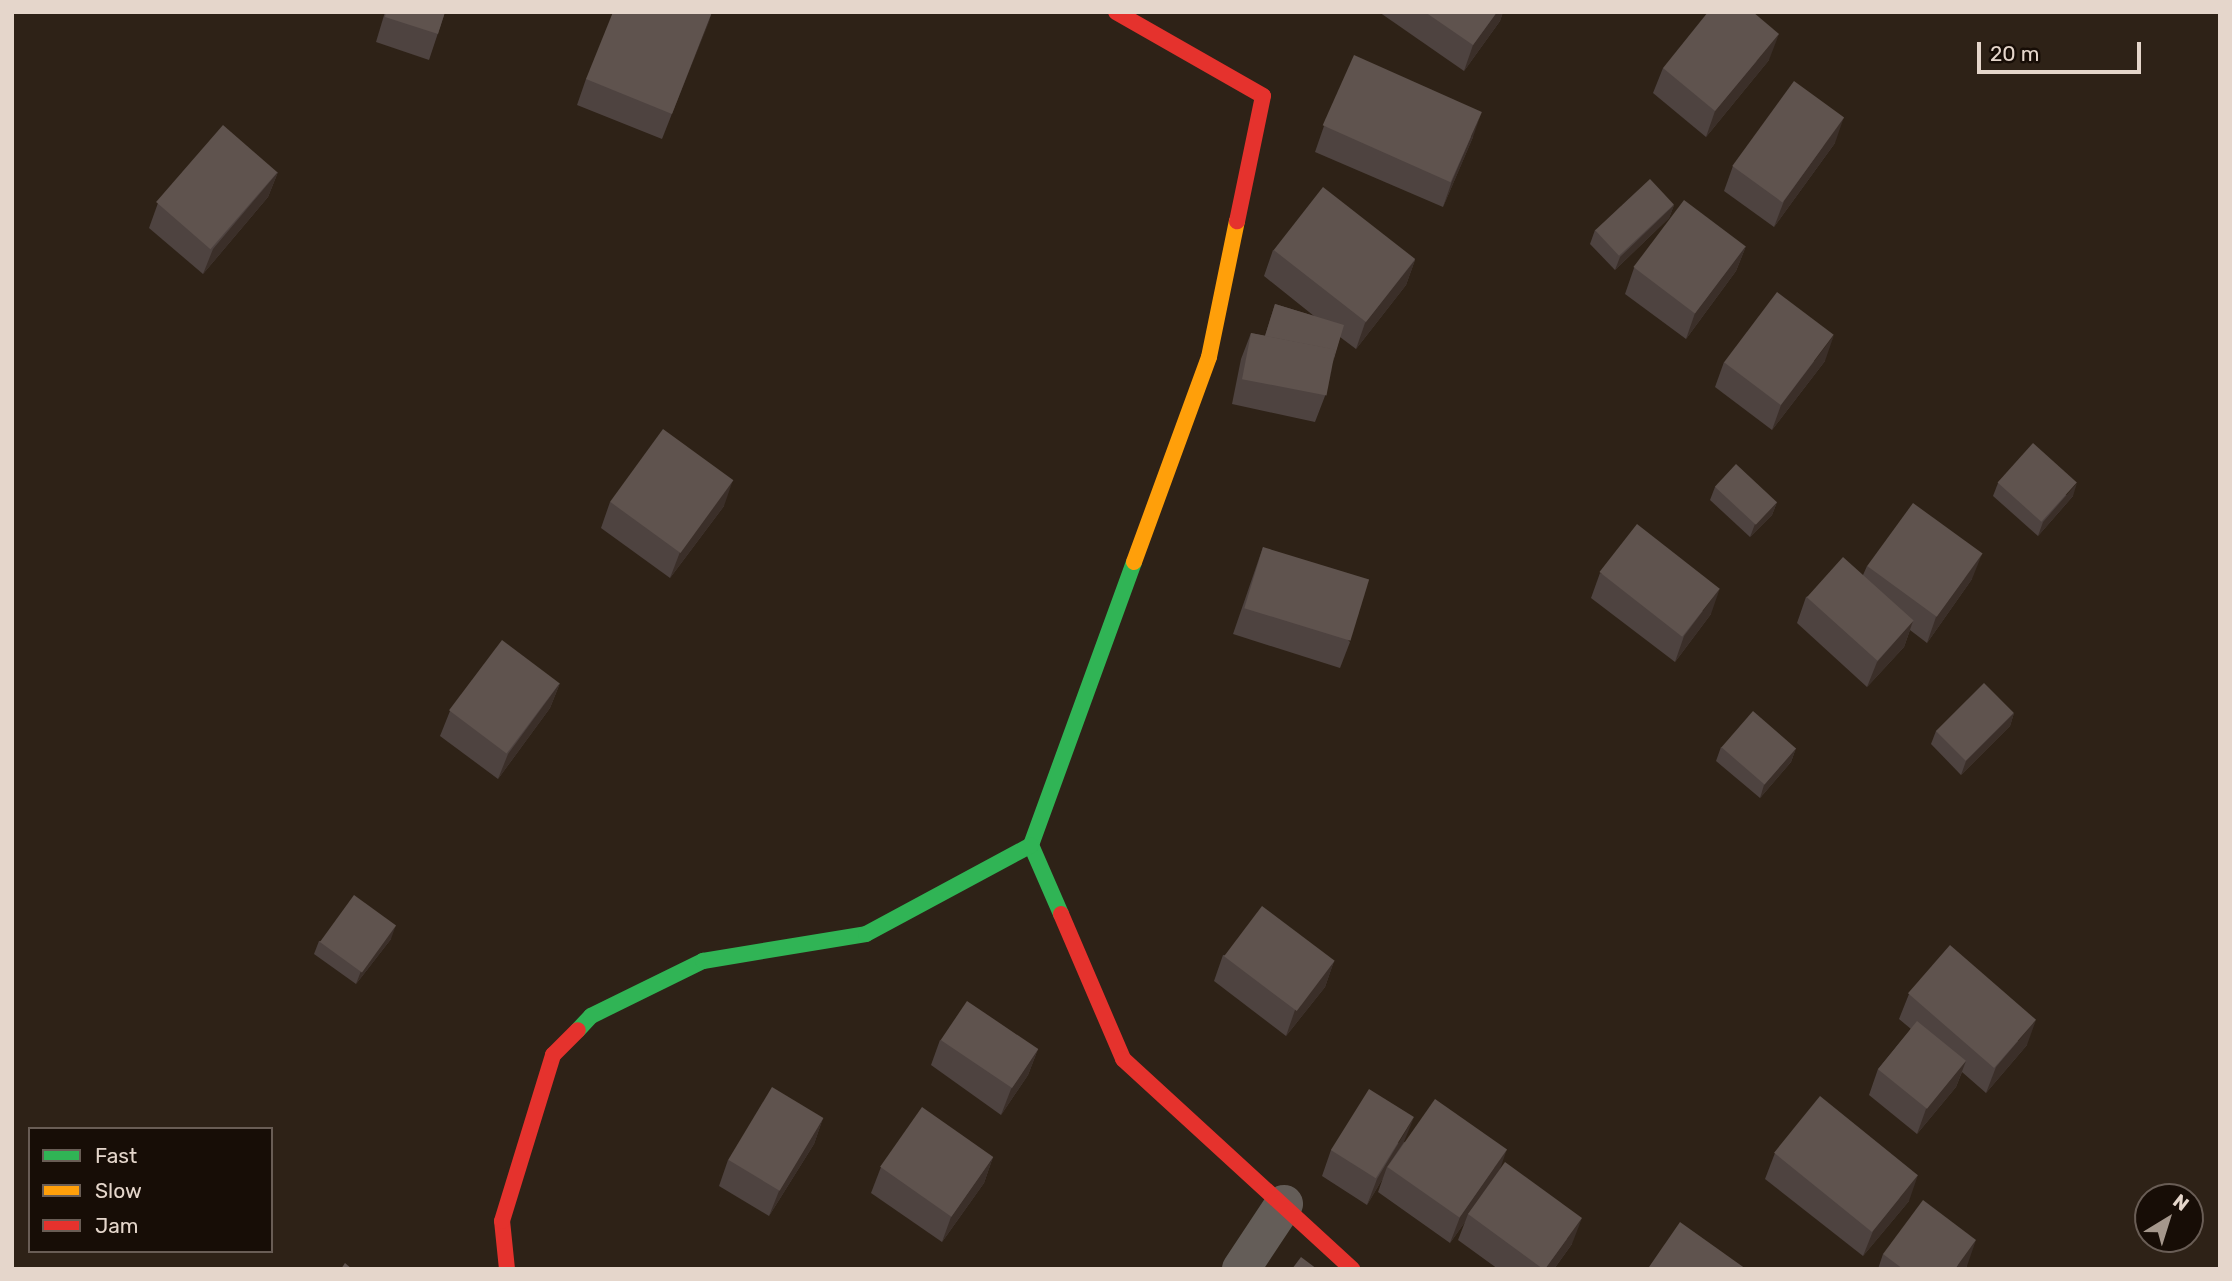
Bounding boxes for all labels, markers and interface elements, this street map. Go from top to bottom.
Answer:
scale bar [1980,28,2144,72]
text: 20 m [1990,41,2039,66]
legend [28,1127,273,1253]
text: Fast [95,1143,137,1168]
text: Slow [95,1178,142,1203]
north arrow [2134,1183,2204,1253]
text: N [2169,1189,2193,1216]
text: Jam [95,1213,139,1238]

